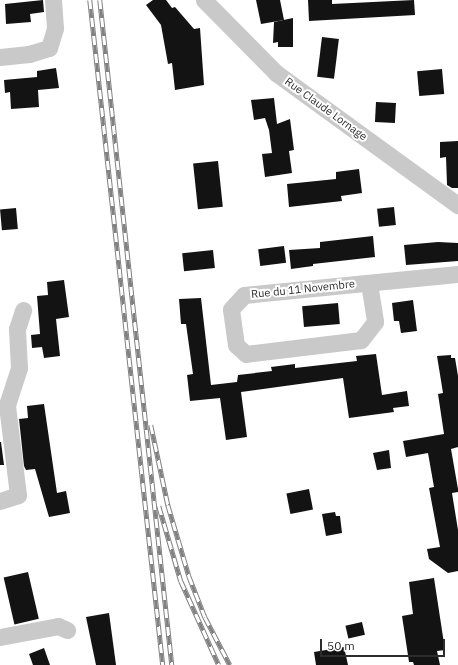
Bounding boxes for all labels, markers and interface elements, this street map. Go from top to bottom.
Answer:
street label: Rue Claude Lornage [282,75,370,143]
street label: Rue du 11 Novembre [251,277,355,301]
scale bar [322,631,447,657]
text: 50 m [327,638,355,653]

